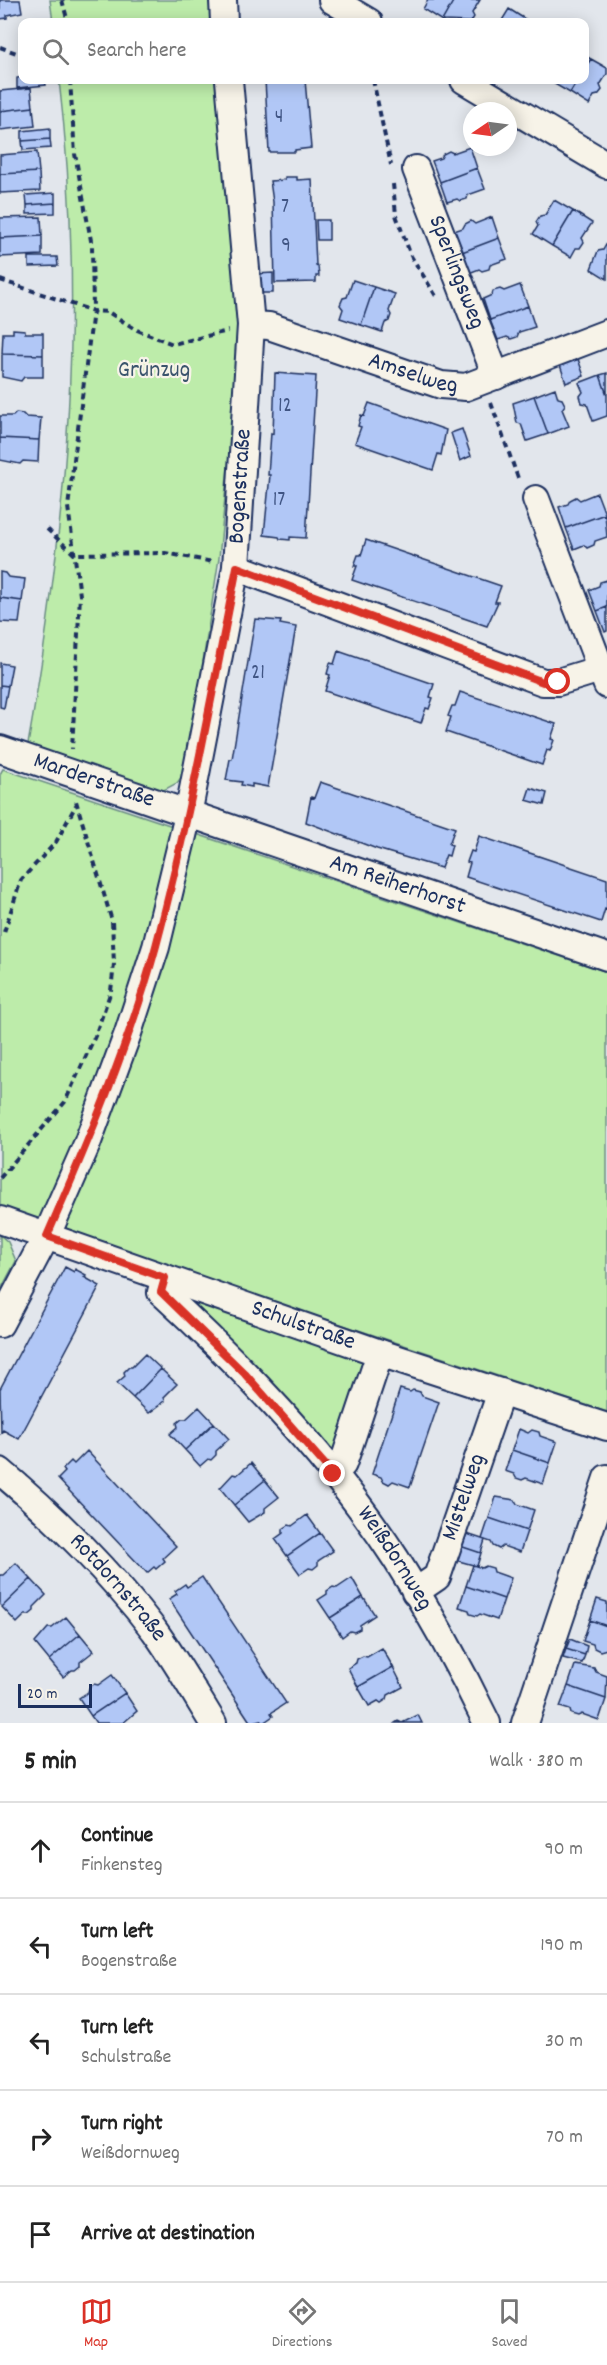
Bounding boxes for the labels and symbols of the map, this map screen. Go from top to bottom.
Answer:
north arrow [463,102,517,156]
house number: 4 [275,103,283,133]
house number: 7 [281,193,289,223]
street label: Sperlingsweg [419,211,493,334]
house number: 9 [281,232,291,262]
street label: Amselweg [363,344,459,403]
park label: Grünzug [118,354,190,388]
house number: 12 [278,392,292,422]
street label: Bogenstraße [220,428,262,545]
house number: 17 [273,486,285,516]
house number: 21 [251,659,265,689]
route start [544,668,570,694]
street label: Marderstraße [29,745,159,818]
street label: Am Reiherhorst [325,846,470,924]
street label: Schulstraße [246,1292,360,1360]
street label: Mistelweg [434,1449,495,1545]
route end [319,1460,345,1486]
street label: Weißdornweg [348,1499,441,1617]
street label: Rotdornstraße [61,1526,174,1649]
scale bar [18,1681,92,1708]

